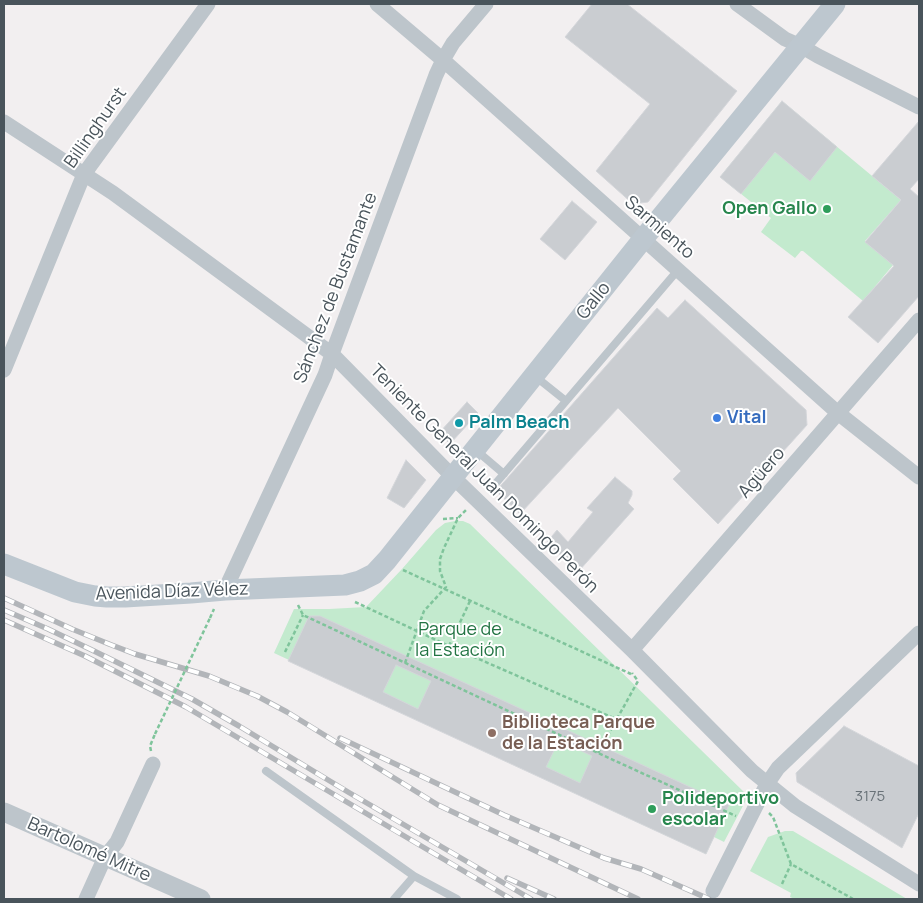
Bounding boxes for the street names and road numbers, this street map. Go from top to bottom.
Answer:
street label: Billinghurst [60,84,132,172]
street label: Sánchez de Bustamante [290,190,382,386]
street label: Sarmiento [620,192,698,264]
street label: Gallo [572,278,616,324]
street label: Teniente General Juan Domingo Perón [365,360,603,598]
street label: Agüero [734,443,790,503]
street label: Avenida Díaz Vélez [95,579,249,605]
street label: Bartolomé Mitre [24,813,154,887]

